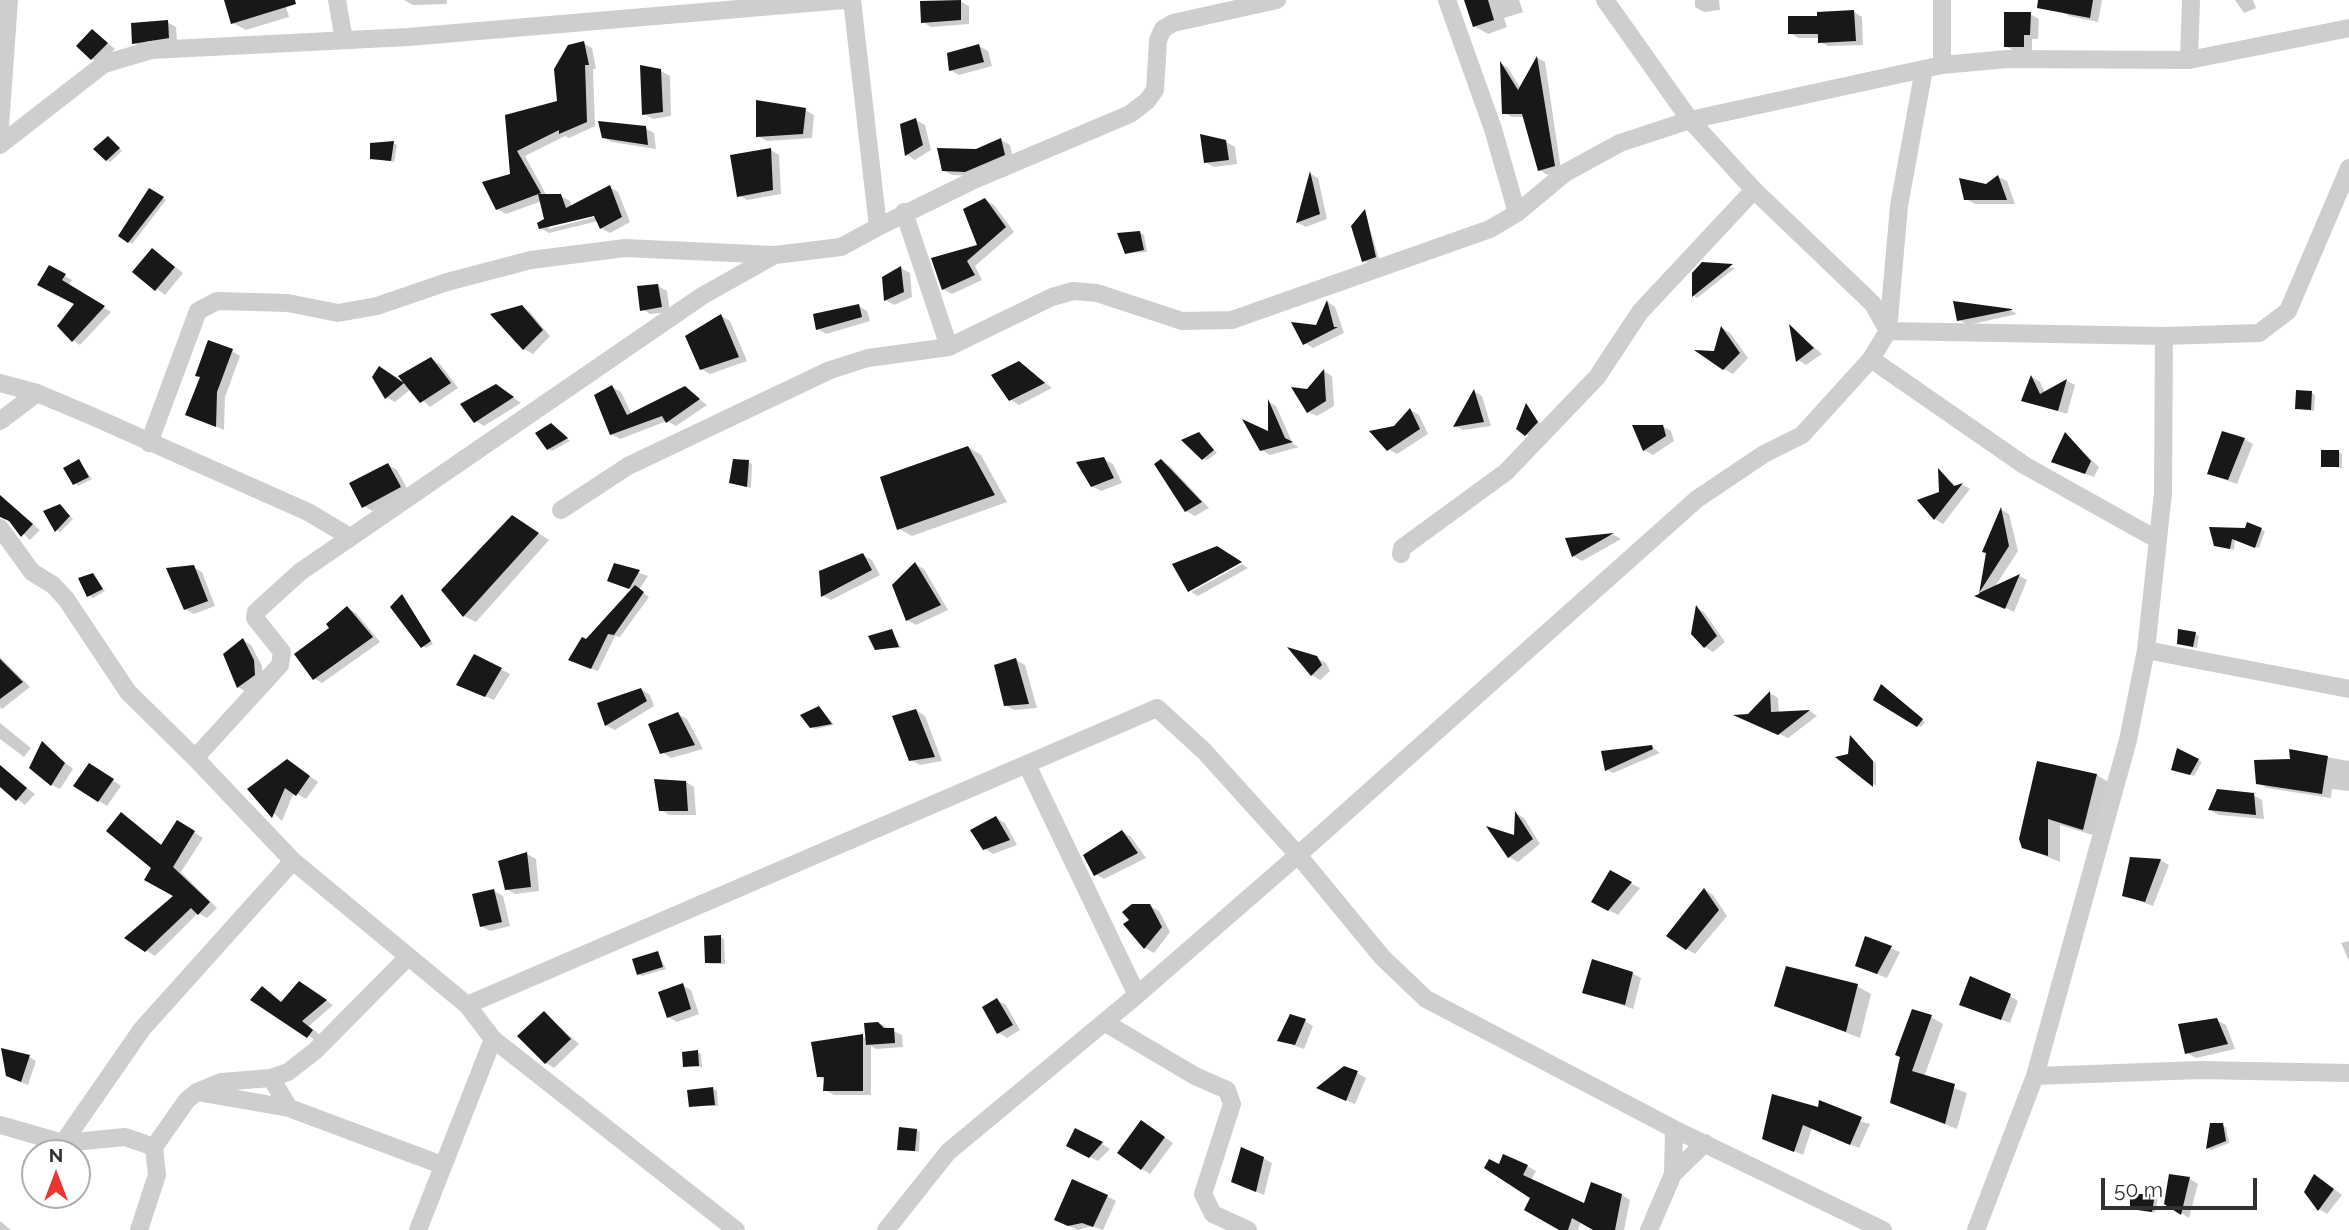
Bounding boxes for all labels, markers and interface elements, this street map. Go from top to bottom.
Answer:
north arrow [21,1139,91,1209]
text: N [49,1144,63,1166]
scale bar [2104,1164,2260,1208]
text: 50 m [2114,1177,2163,1202]

